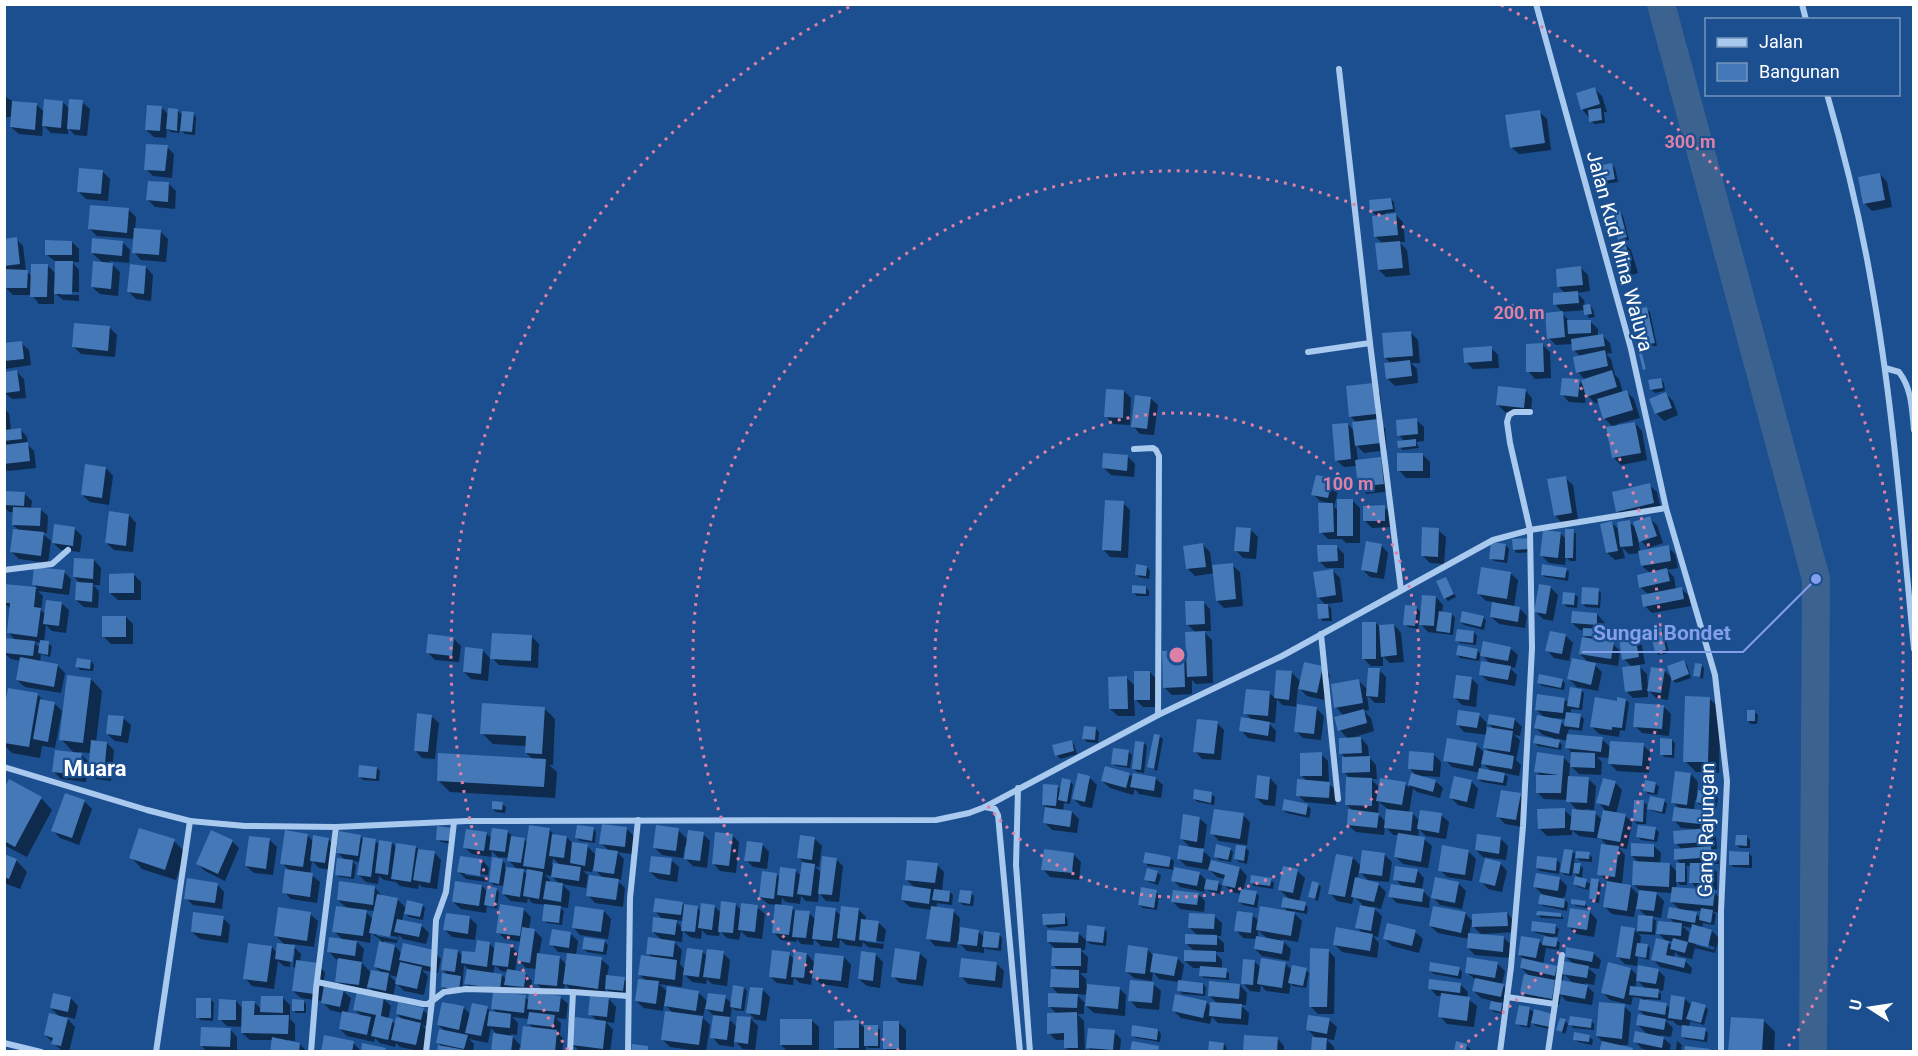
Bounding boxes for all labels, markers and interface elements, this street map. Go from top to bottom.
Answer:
legend [1705,18,1900,96]
text: Jalan [1759,31,1803,52]
text: Bangunan [1759,61,1840,82]
text: 300 m [1664,131,1716,152]
street label: Jalan Kud Mina Waluya [1582,148,1658,354]
text: 200 m [1493,302,1545,323]
text: 100 m [1322,473,1374,494]
callout: Sungai Bondet [1582,613,1743,652]
text: Sungai Bondet [1593,621,1731,645]
centre of rings [1167,645,1187,665]
district label: Muara [64,756,127,781]
street label: Gang Rajungan [1693,762,1719,898]
north arrow [1840,978,1900,1038]
text: U [1845,998,1866,1012]

